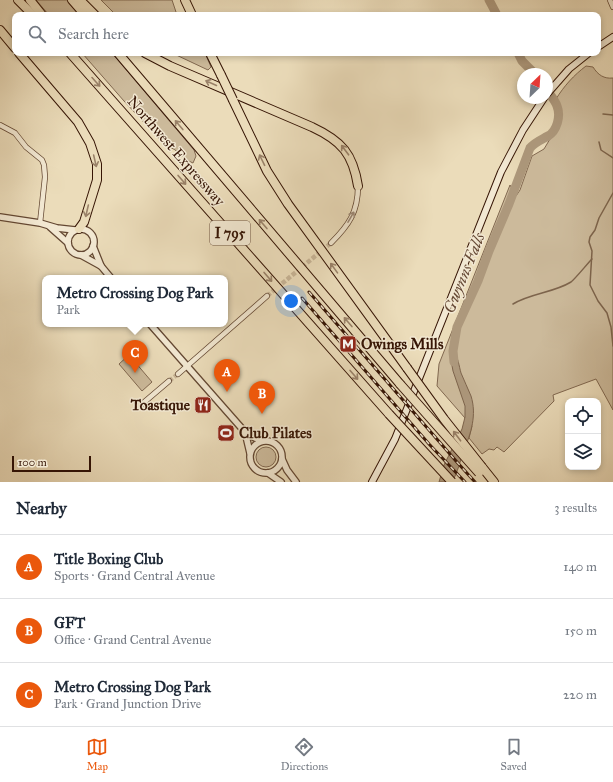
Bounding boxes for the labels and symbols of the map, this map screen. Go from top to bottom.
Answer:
north arrow [517,68,553,104]
one-way arrow [92,77,101,87]
one-way arrow [205,79,217,87]
street label: Northwest Expressway [123,92,229,210]
one-way arrow [174,119,183,130]
one-way arrow [341,145,349,156]
one-way arrow [92,154,100,167]
one-way arrow [258,155,265,167]
one-way arrow [178,174,187,185]
one-way arrow [82,205,90,218]
one-way arrow [348,212,356,224]
one-way arrow [259,218,268,229]
road number: I 795 [210,221,250,245]
water label: Gwynns Falls [439,230,489,316]
one-way arrow [330,263,338,274]
one-way arrow [264,272,273,282]
your location [281,291,301,311]
one-way arrow [343,317,352,327]
metro station icon: Owings Mills [338,334,358,354]
place label: Owings Mills [361,335,444,354]
pin: C [122,340,148,373]
pin: A [214,359,240,392]
one-way arrow [350,369,359,380]
pin: B [249,381,275,414]
restaurant icon: Toastique [193,395,213,415]
place label: Toastique [130,396,191,415]
sports icon: Club Pilates [216,423,236,443]
place label: Club Pilates [239,424,312,442]
one-way arrow [453,431,462,442]
scale bar [12,454,91,473]

